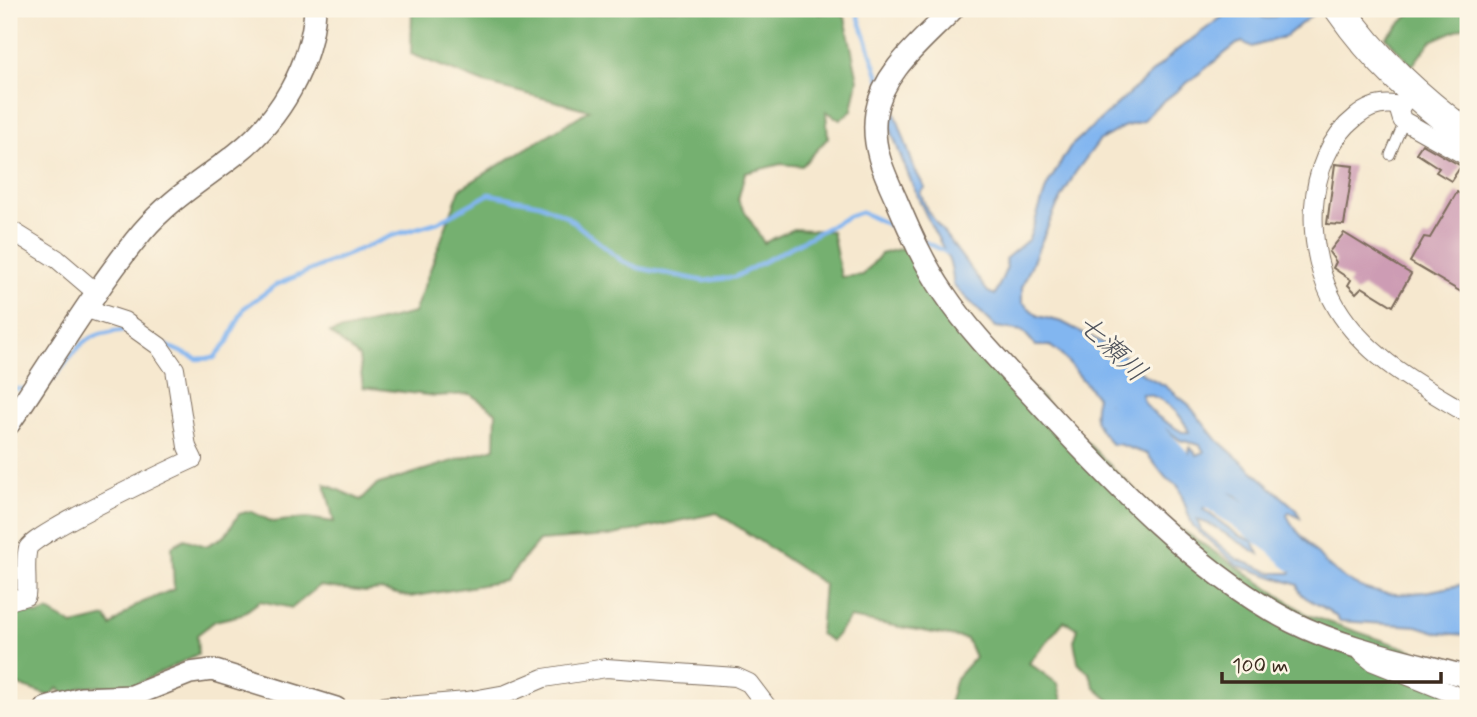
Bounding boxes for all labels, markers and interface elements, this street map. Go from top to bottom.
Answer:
water label: 七瀬川 [1068,306,1154,391]
scale bar [1222,640,1440,684]
text: 100 m [1232,652,1288,680]

